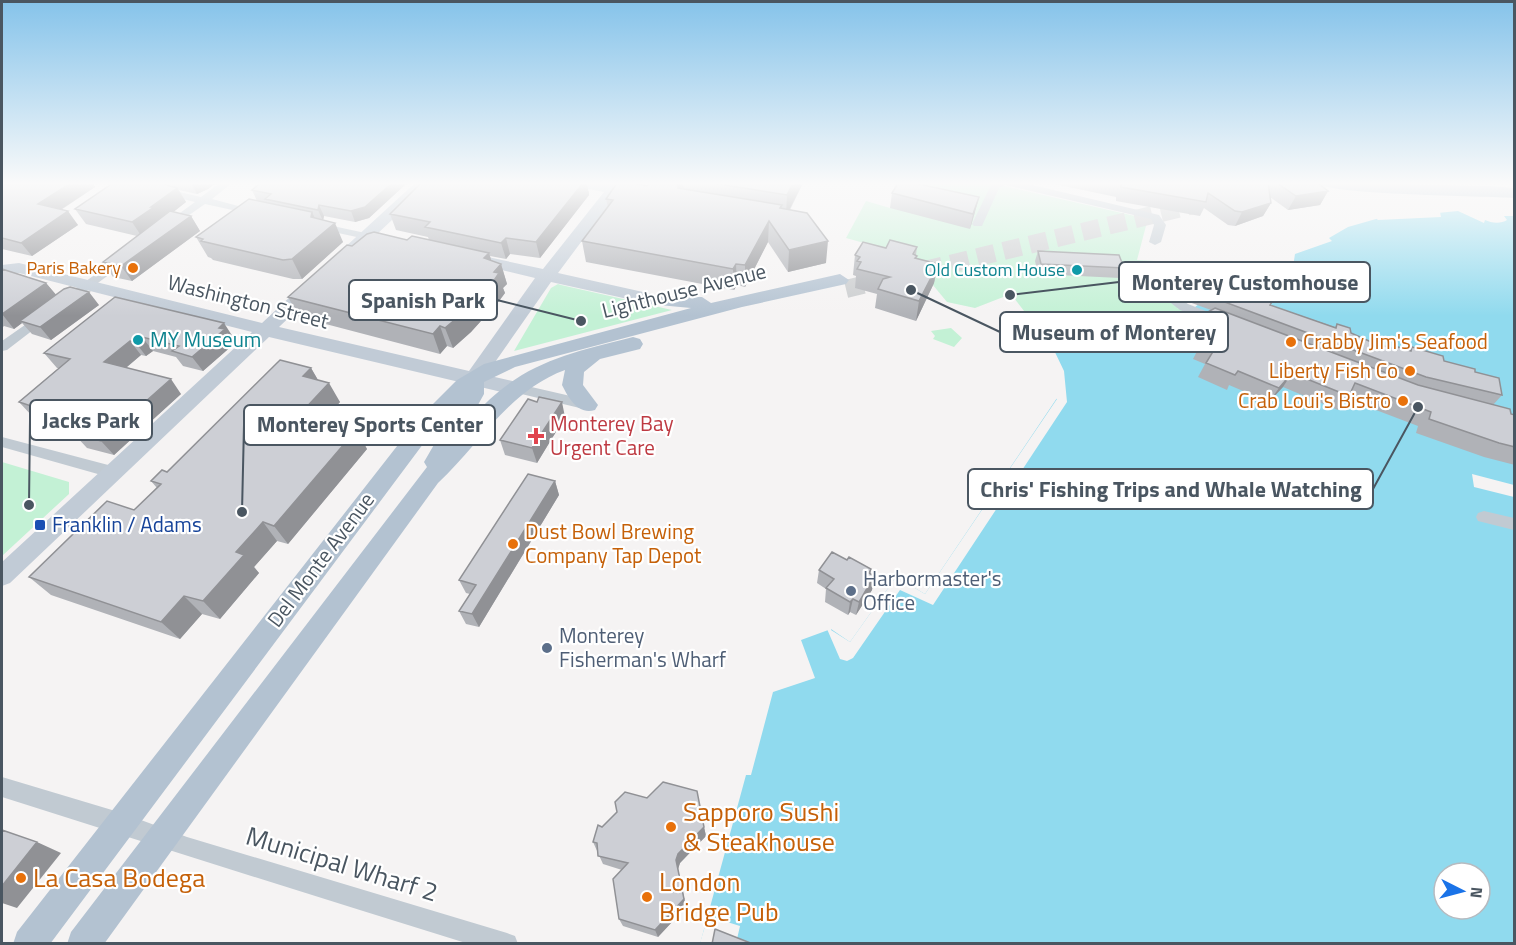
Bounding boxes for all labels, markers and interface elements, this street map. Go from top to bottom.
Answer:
place label: Paris Bakery [26,254,121,281]
street label: Lighthouse Avenue [598,254,769,326]
place label: Old Custom House [925,256,1065,283]
marker: Paris Bakery [126,261,140,275]
callout: Monterey Customhouse [1119,262,1370,302]
marker: Old Custom House [1070,263,1084,277]
text: Monterey Customhouse [1131,265,1359,299]
street label: Washington Street [164,266,333,337]
callout: Spanish Park [349,280,497,320]
text: Spanish Park [361,283,486,317]
callout: Museum of Monterey [1000,312,1228,352]
text: Museum of Monterey [1012,315,1216,349]
place label: MY Museum [150,323,261,355]
place label: Crabby Jim's Seafood [1303,325,1488,357]
marker: MY Museum [131,333,145,347]
marker: Crabby Jim's Seafood [1284,335,1298,349]
place label: Liberty Fish Co [1269,354,1398,386]
marker: Liberty Fish Co [1403,364,1417,378]
place label: Crab Loui's Bistro [1238,384,1391,416]
marker: Crab Loui's Bistro [1396,394,1410,408]
callout: Jacks Park [30,400,152,440]
text: Jacks Park [42,403,141,437]
callout: Monterey Sports Center [244,405,495,445]
text: Monterey Sports Center [257,407,483,441]
place label: Monterey Bay Urgent Care [550,407,674,463]
marker: Monterey Bay Urgent Care [527,427,545,445]
callout: Chris' Fishing Trips and Whale Watching [968,469,1373,509]
text: Chris' Fishing Trips and Whale Watching [980,472,1362,506]
street label: Del Monte Avenue [259,485,382,634]
place label: Franklin / Adams [52,508,202,540]
place label: Dust Bowl Brewing Company Tap Depot [525,515,702,571]
marker: Franklin / Adams [33,518,47,532]
marker: Dust Bowl Brewing Company Tap Depot [506,537,520,551]
place label: Harbormaster's Office [863,562,1001,618]
marker: Harbormaster's Office [844,584,858,598]
place label: Monterey Fisherman's Wharf [559,619,726,675]
marker: Monterey Fisherman's Wharf [540,641,554,655]
place label: Sapporo Sushi & Steakhouse [683,792,839,861]
street label: Municipal Wharf 2 [241,816,443,911]
marker: Sapporo Sushi & Steakhouse [664,820,678,834]
place label: La Casa Bodega [33,858,205,897]
north arrow [1432,861,1492,921]
place label: London Bridge Pub [659,862,779,931]
marker: La Casa Bodega [14,871,28,885]
text: N [1464,886,1489,899]
marker: London Bridge Pub [640,890,654,904]

